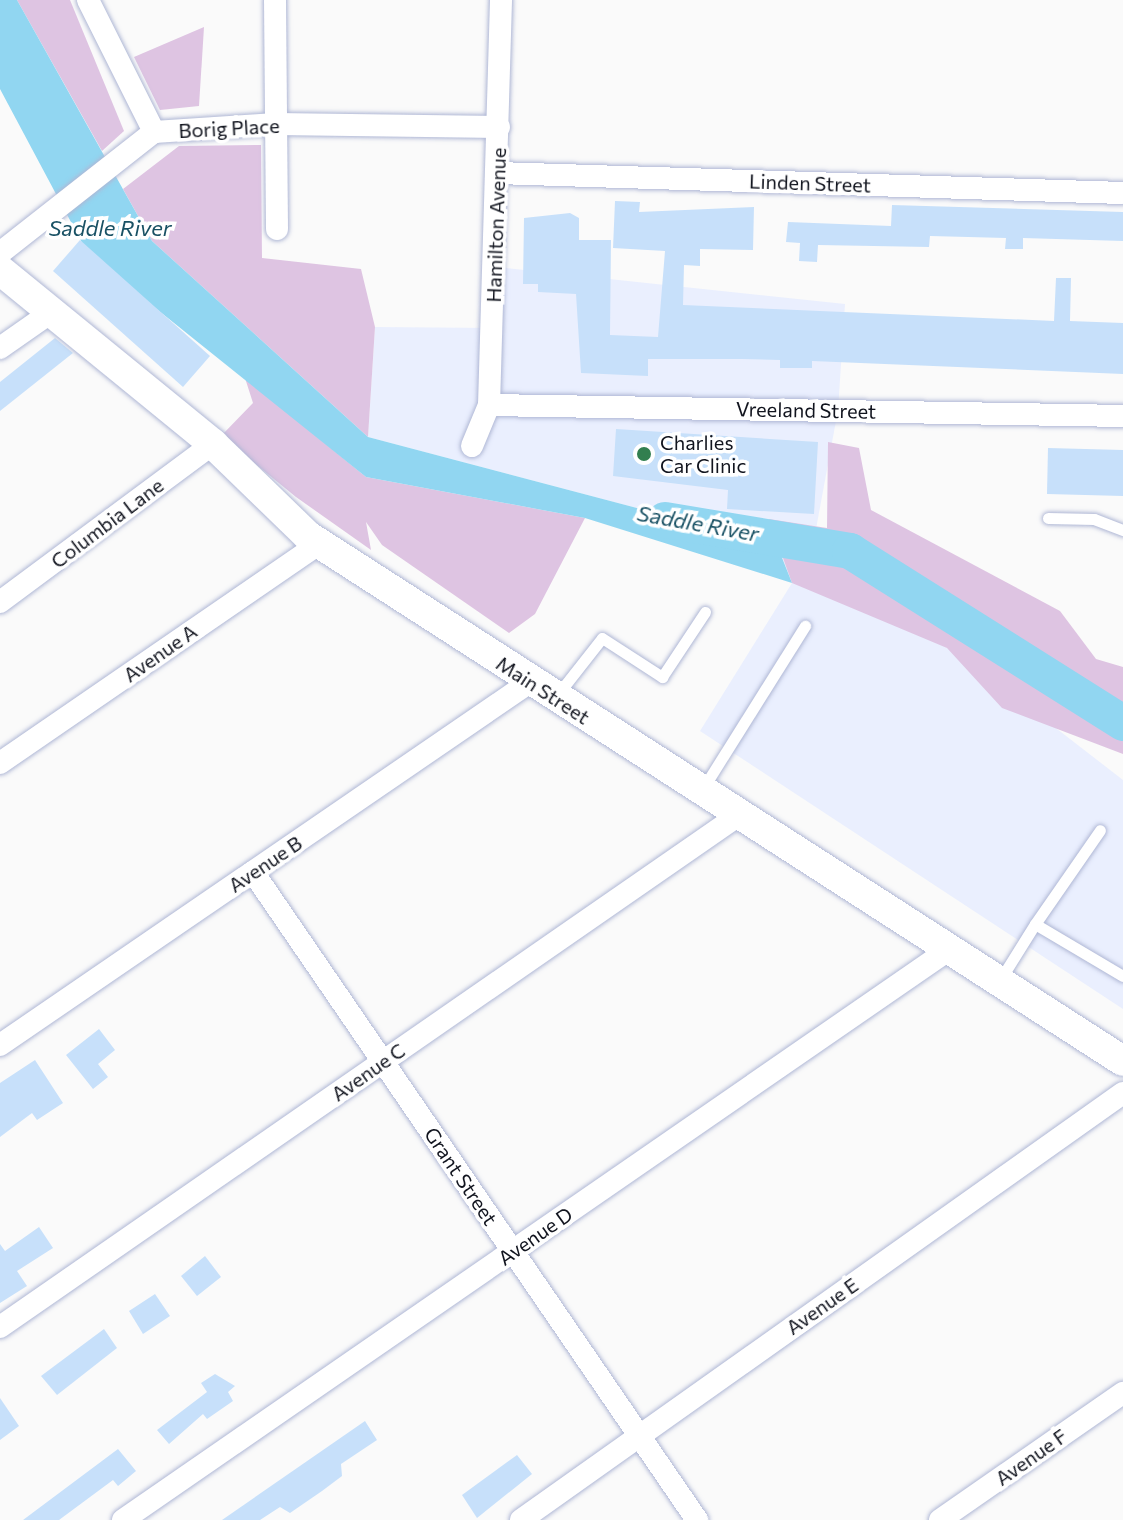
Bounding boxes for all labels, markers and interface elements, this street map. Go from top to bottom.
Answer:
street label: Borig Place [178,113,280,143]
street label: Hamilton Avenue [481,147,511,303]
street label: Linden Street [749,169,871,197]
water label: Saddle River [48,215,172,241]
street label: Vreeland Street [736,397,876,423]
place label: Charlies Car Clinic [660,430,746,477]
marker: Charlies Car Clinic [635,445,653,463]
street label: Columbia Lane [46,473,168,573]
water label: Saddle River [635,499,761,547]
street label: Avenue A [119,619,201,687]
street label: Main Street [492,651,594,729]
street label: Avenue B [224,831,306,897]
street label: Avenue C [327,1038,409,1106]
street label: Grant Street [419,1122,503,1230]
street label: Avenue D [493,1202,577,1270]
street label: Avenue E [781,1273,863,1339]
street label: Avenue F [991,1424,1071,1490]

